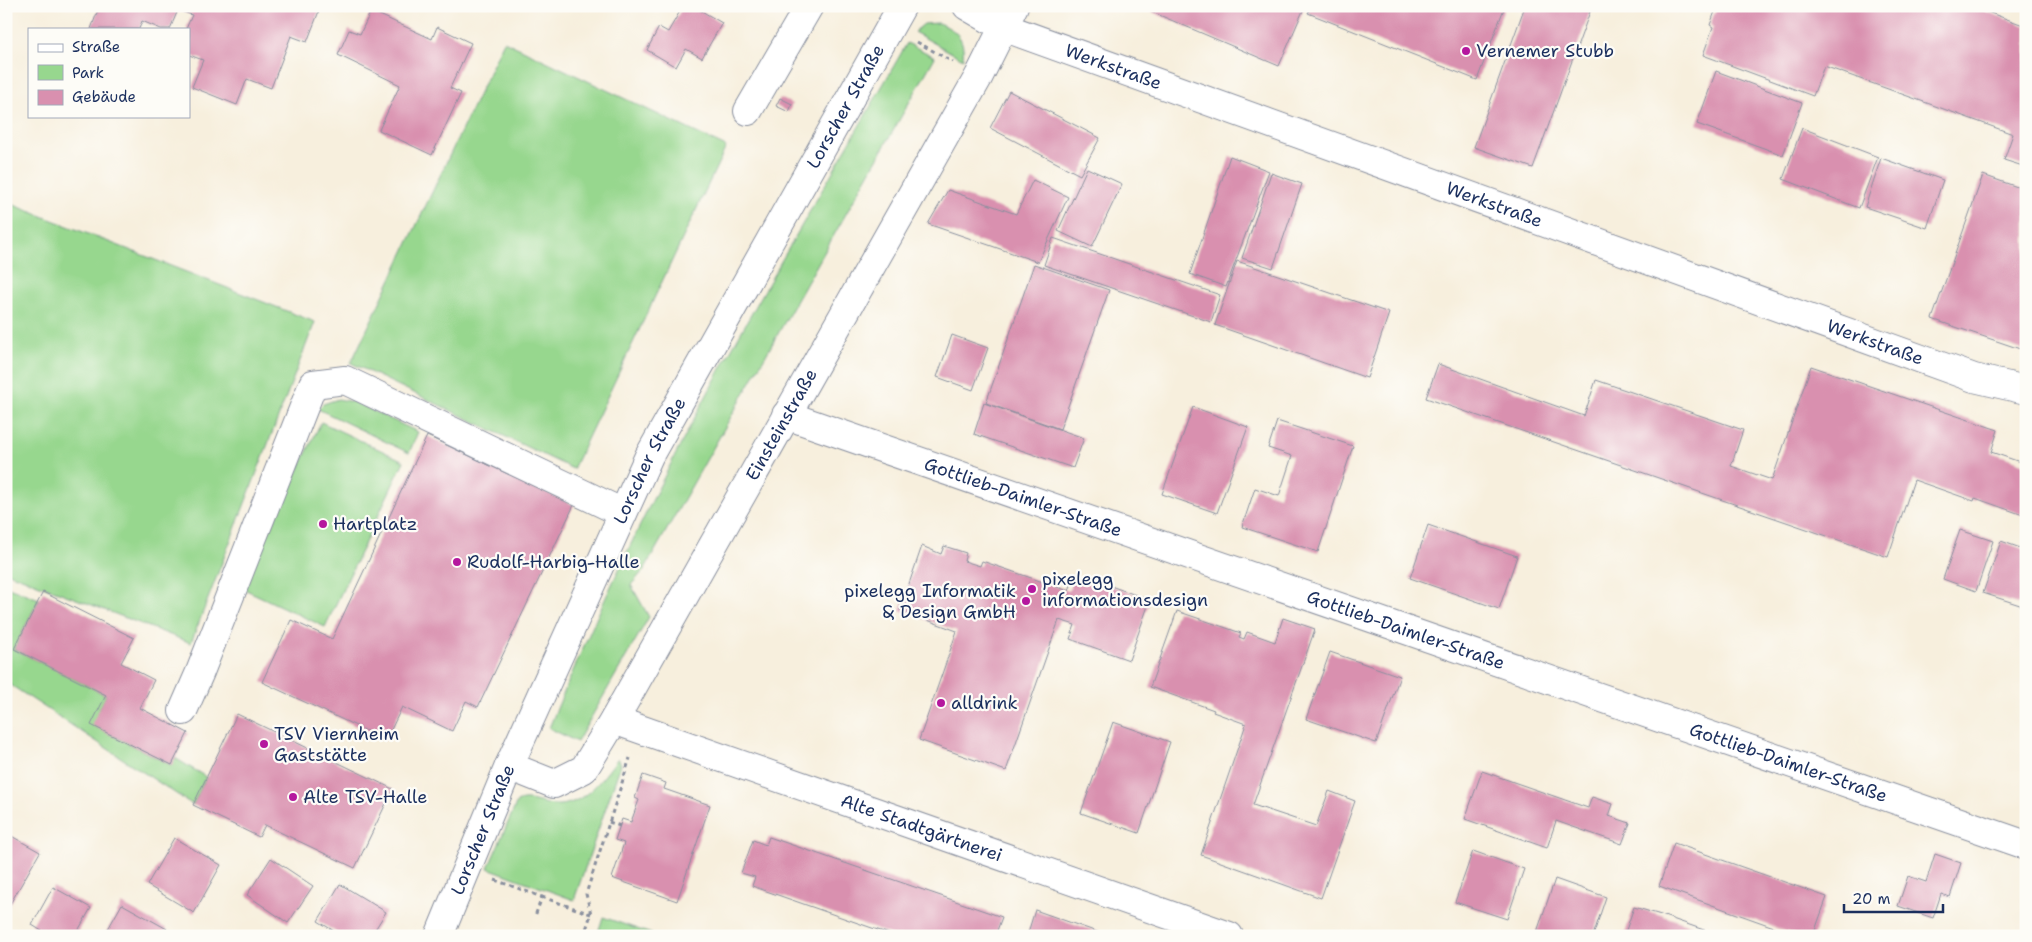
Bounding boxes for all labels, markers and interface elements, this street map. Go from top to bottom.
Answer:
legend [28,28,190,118]
text: Straße [72,37,120,57]
street label: Werkstraße [1062,38,1165,95]
place label: Vernemer Stubb [1476,39,1614,63]
street label: Lorscher Straße [801,40,890,173]
marker: Vernemer Stubb [1460,45,1472,57]
text: Park [72,63,104,83]
text: Gebäude [72,87,136,107]
street label: Werkstraße [1443,176,1546,233]
street label: Werkstraße [1823,314,1927,371]
street label: Einsteinstraße [740,364,823,485]
street label: Lorscher Straße [608,393,692,528]
street label: Gottlieb-Daimler-Straße [921,452,1125,543]
place label: Hartplatz [333,512,418,536]
marker: Hartplatz [317,518,329,530]
place label: Rudolf-Harbig-Halle [467,550,640,574]
marker: Rudolf-Harbig-Halle [451,556,463,568]
place label: pixelegg informationsdesign [1042,567,1208,612]
place label: pixelegg Informatik & Design GmbH [844,579,1016,624]
marker: pixelegg informationsdesign [1026,583,1038,595]
street label: Gottlieb-Daimler-Straße [1304,585,1508,675]
marker: pixelegg Informatik & Design GmbH [1020,595,1032,607]
place label: alldrink [951,691,1018,715]
marker: alldrink [935,697,947,709]
street label: Gottlieb-Daimler-Straße [1686,717,1891,808]
place label: TSV Viernheim Gaststätte [274,722,399,767]
marker: TSV Viernheim Gaststätte [258,738,270,750]
street label: Lorscher Straße [445,761,520,898]
place label: Alte TSV-Halle [303,785,428,809]
street label: Alte Stadtgärtnerei [838,789,1006,867]
marker: Alte TSV-Halle [287,791,299,803]
scale bar [1844,882,1943,914]
text: 20 m [1852,889,1891,909]

